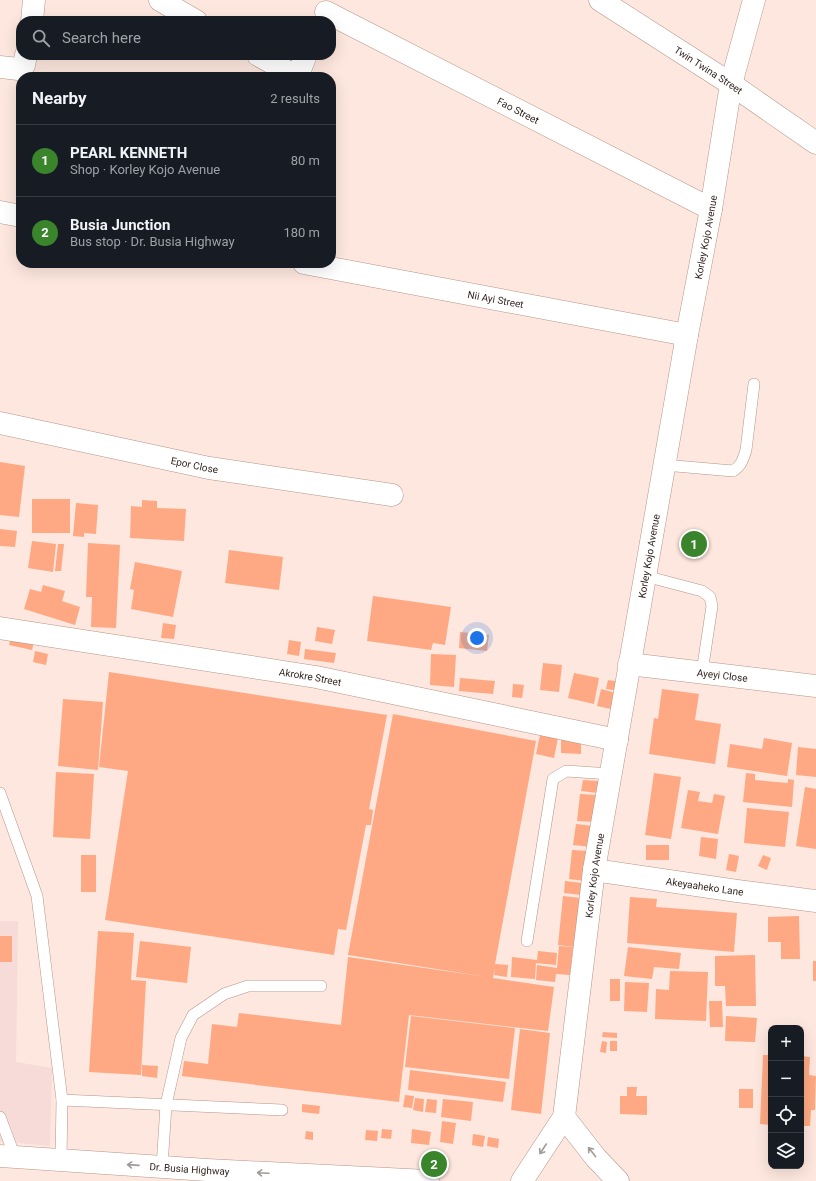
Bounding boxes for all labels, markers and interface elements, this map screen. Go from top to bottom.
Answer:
search box [16,16,336,60]
icon: search [30,27,52,49]
text: Search here [62,29,141,47]
street label: Twin Twina Street [672,44,744,96]
text: Nearby [32,88,87,108]
text: 2 results [270,91,320,106]
street label: Fao Street [495,96,541,126]
text: PEARL KENNETH [70,144,187,162]
text: 1 [41,153,49,168]
text: 80 m [291,153,320,168]
text: Shop · Korley Kojo Avenue [70,162,220,177]
street label: Korley Kojo Avenue [693,194,719,280]
text: Busia Junction [70,216,170,234]
text: 2 [41,225,49,240]
text: 180 m [283,225,320,240]
text: Bus stop · Dr. Busia Highway [70,234,235,249]
street label: Nii Ayi Street [467,289,525,310]
street label: Epor Close [170,455,219,475]
street label: Korley Kojo Avenue [636,513,662,599]
pin: 1 [681,529,707,559]
your location [467,628,487,648]
street label: Akrokre Street [278,666,342,688]
street label: Ayeyi Close [696,667,748,684]
street label: Korley Kojo Avenue [583,832,606,918]
street label: Akeyaaheko Lane [665,876,744,898]
map controls [768,1025,804,1169]
button: + [768,1025,804,1061]
button: − [768,1061,804,1097]
button: locate [768,1097,804,1133]
button: layers [768,1133,804,1169]
one-way arrow [539,1143,547,1154]
one-way arrow [588,1147,596,1158]
pin: 2 [421,1149,447,1179]
street label: Dr. Busia Highway [149,1161,230,1177]
one-way arrow [127,1162,140,1169]
one-way arrow [257,1169,270,1177]

